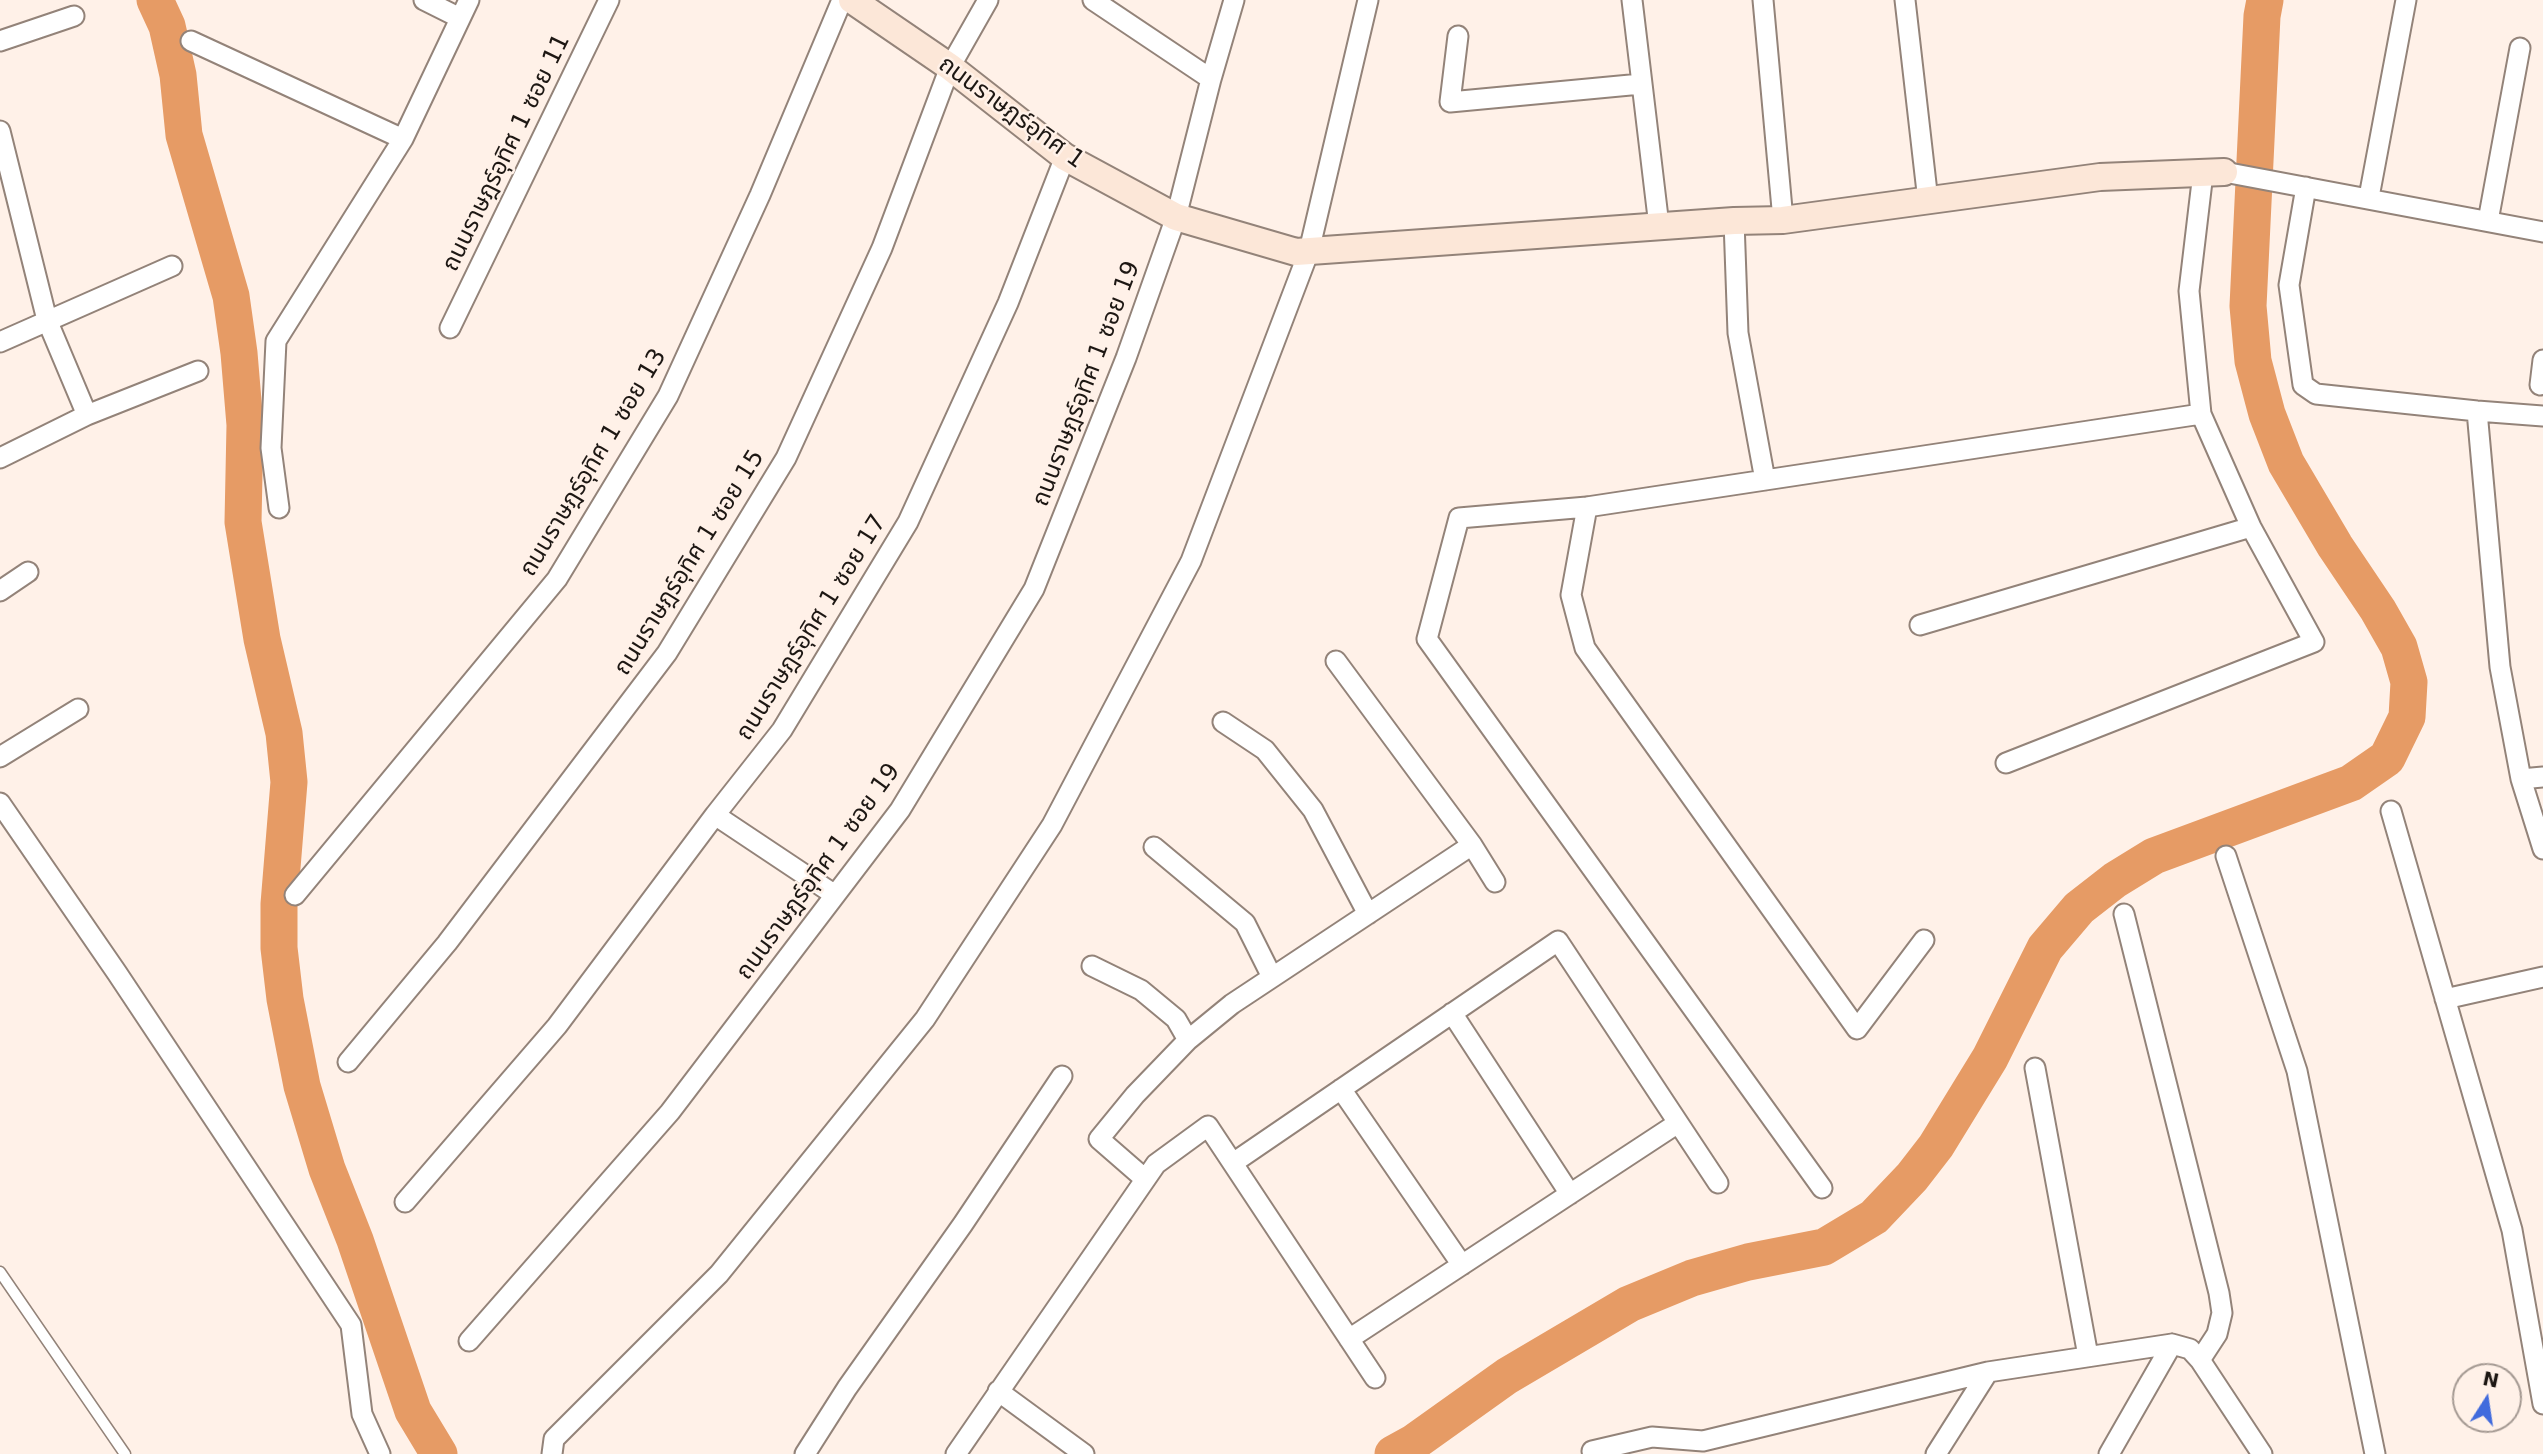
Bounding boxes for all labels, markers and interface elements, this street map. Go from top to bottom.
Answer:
street label: ถนนราษฎร์อุทิศ 1 ซอย 11 [437,30,577,276]
street label: ถนนราษฎร์อุทิศ 1 [932,50,1090,176]
street label: ถนนราษฎร์อุทิศ 1 ซอย 19 [1027,257,1147,511]
street label: ถนนราษฎร์อุทิศ 1 ซอย 13 [515,344,673,582]
street label: ถนนราษฎร์อุทิศ 1 ซอย 15 [609,445,771,681]
street label: ถนนราษฎร์อุทิศ 1 ซอย 17 [731,510,893,746]
street label: ถนนราษฎร์อุทิศ 1 ซอย 19 [731,758,907,986]
north arrow [2452,1363,2522,1433]
text: N [2481,1367,2501,1392]

